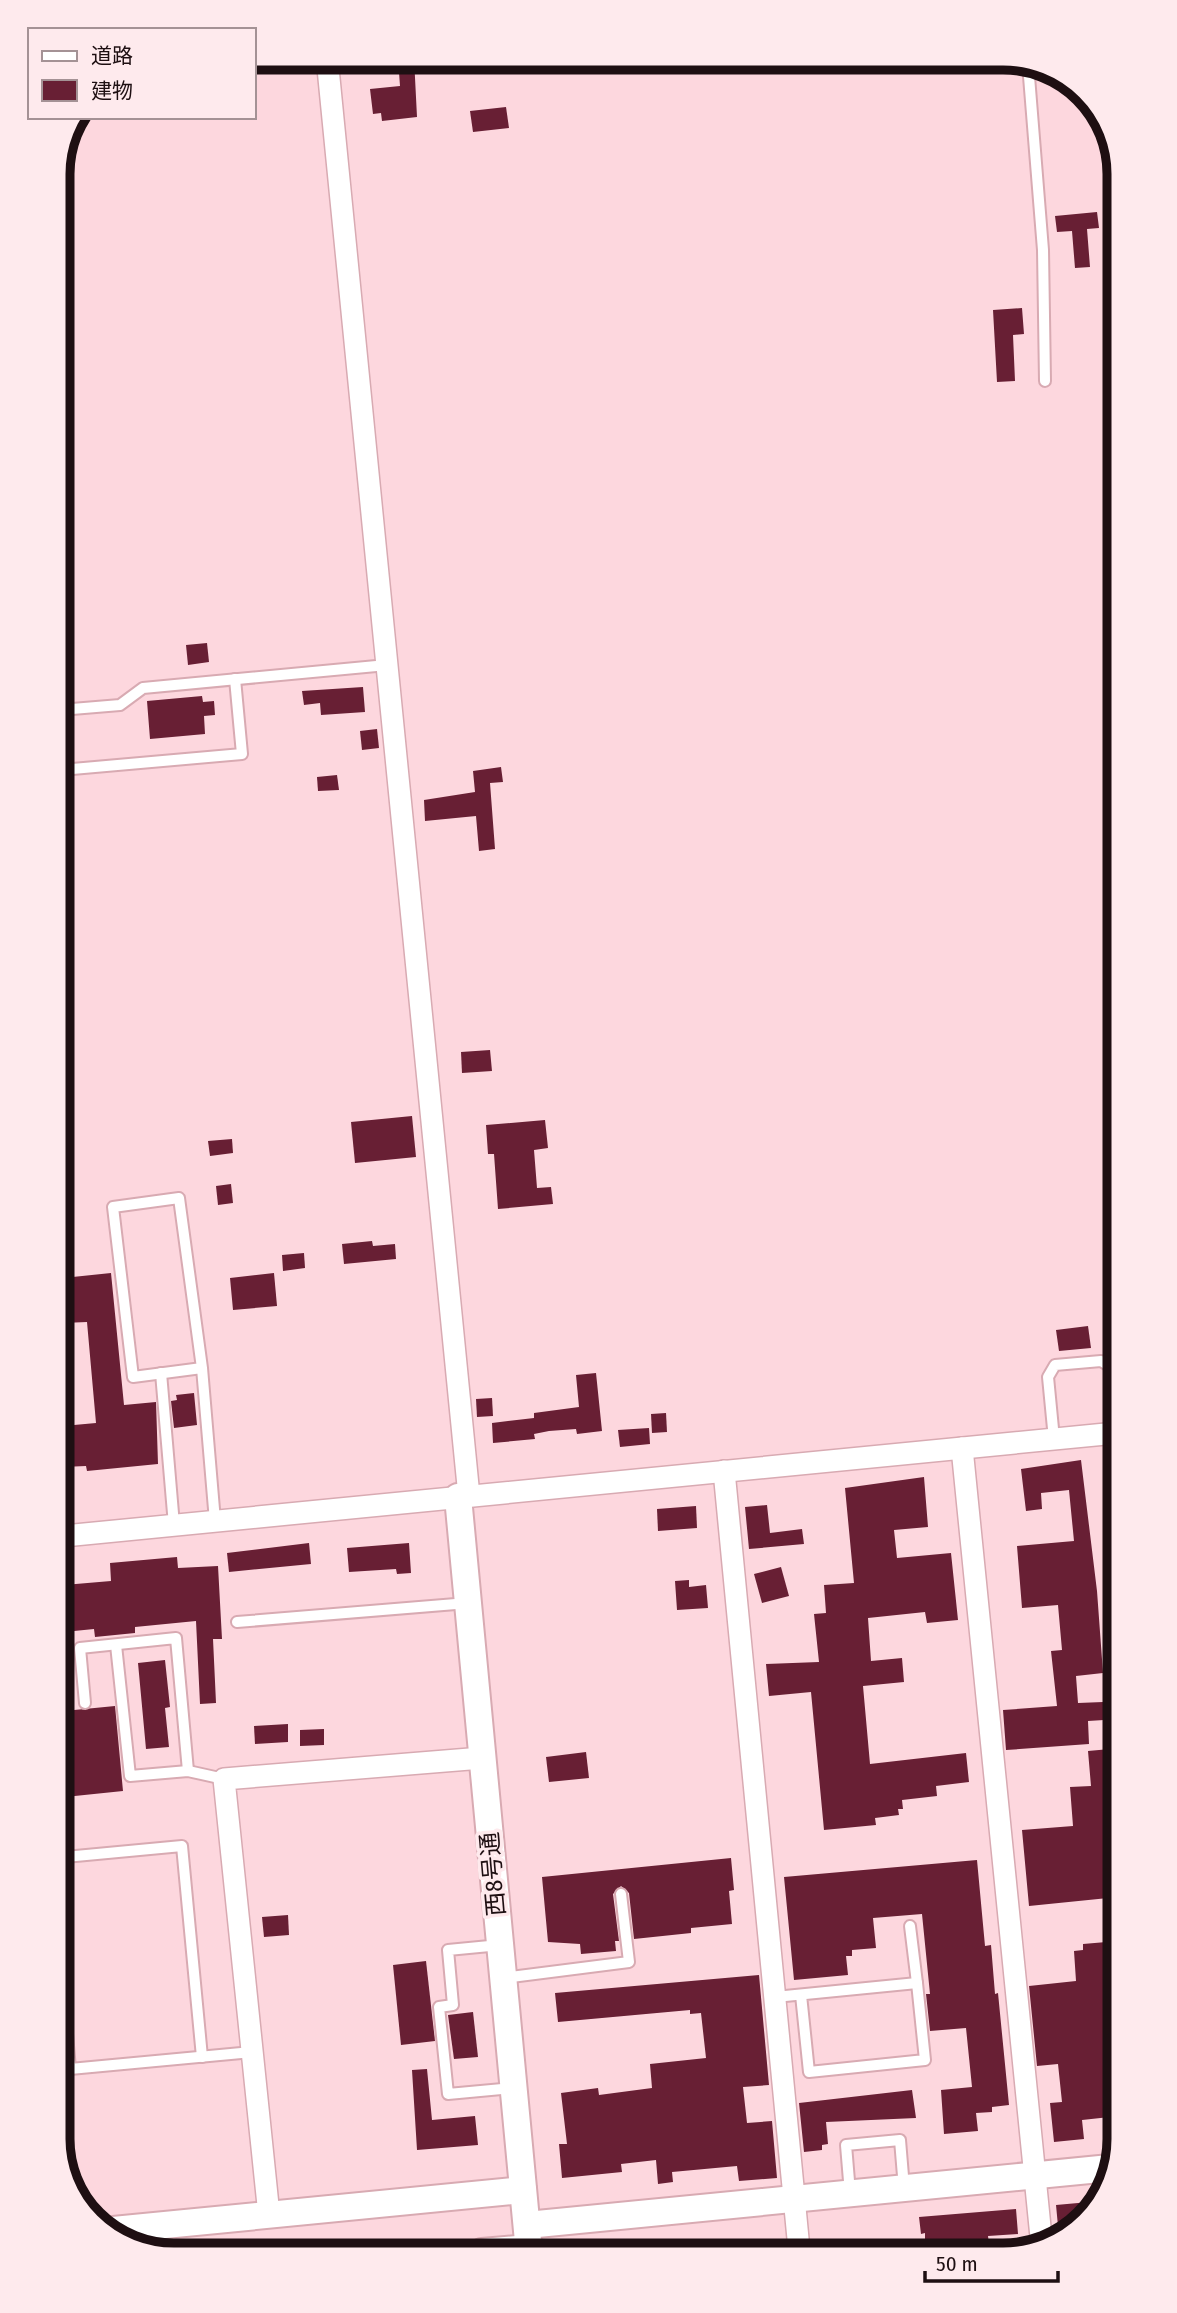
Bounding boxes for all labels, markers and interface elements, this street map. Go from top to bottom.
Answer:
legend [28,28,256,119]
text: 道路 [91,43,133,69]
text: 建物 [91,78,133,104]
street label: 西8号通 [475,1831,511,1917]
scale bar [925,2240,1058,2284]
text: 50 m [936,2251,978,2277]

